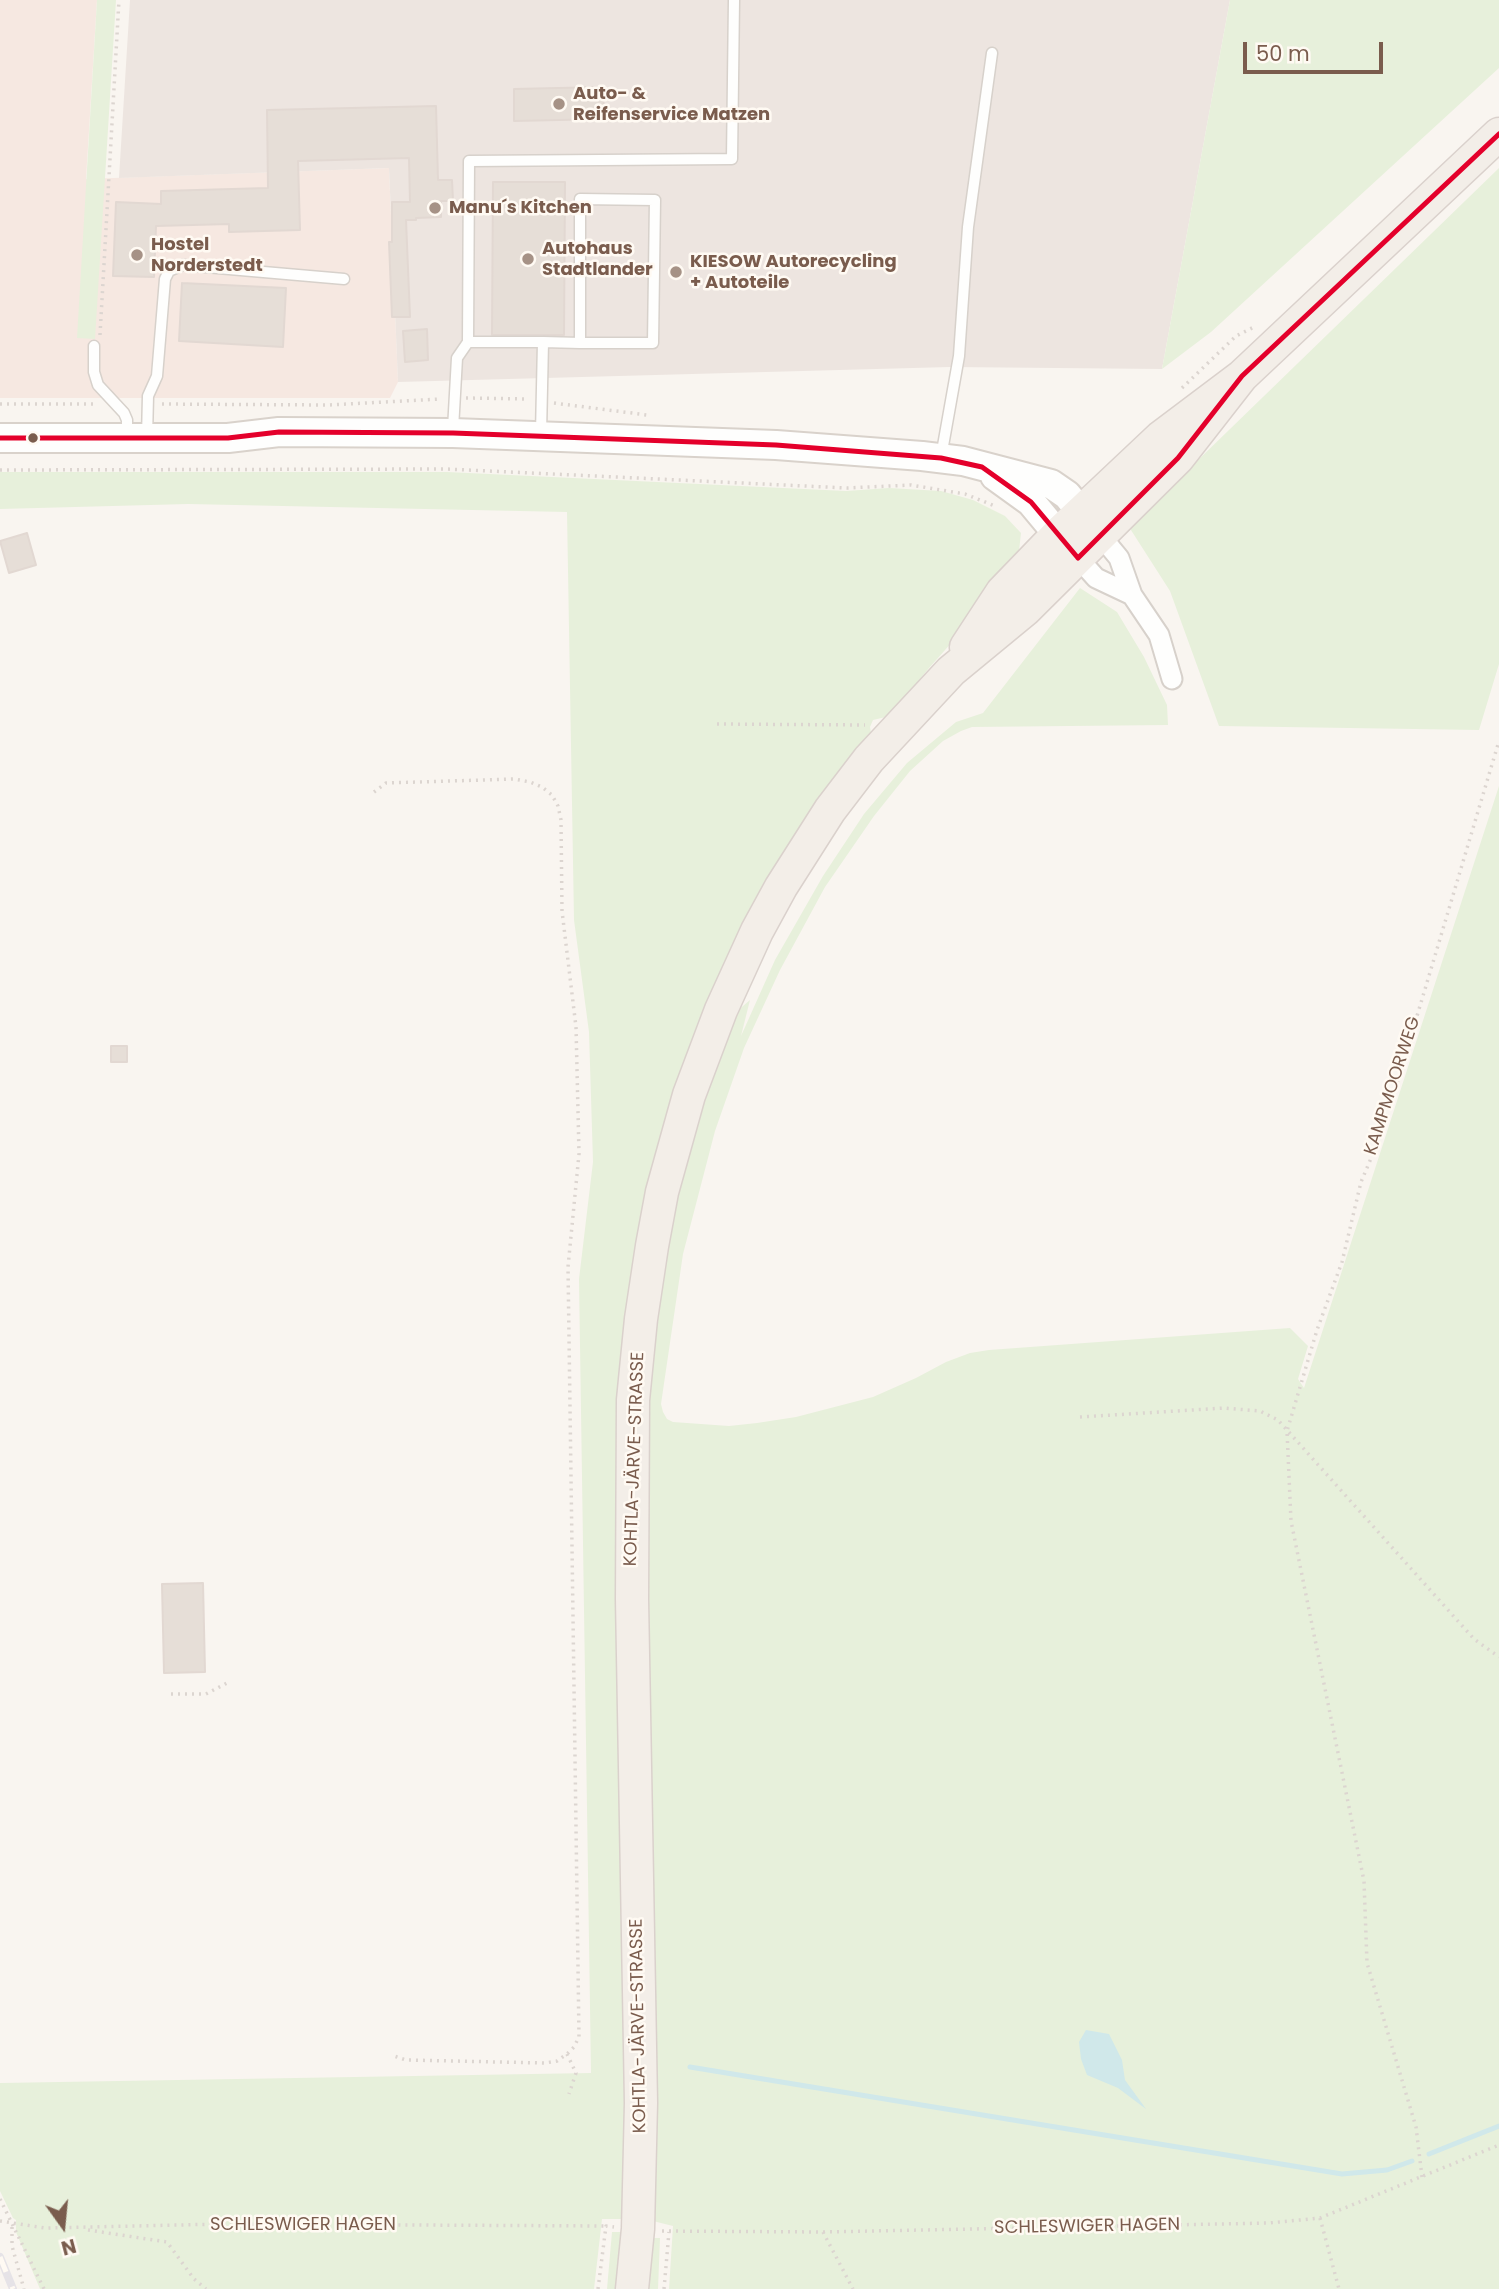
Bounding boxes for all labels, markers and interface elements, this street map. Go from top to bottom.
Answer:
scale bar [1247,28,1387,72]
text: 50 m [1256,39,1310,68]
place label: Auto- & Reifenservice Matzen [573,83,770,126]
marker: Auto- & Reifenservice Matzen [551,96,567,112]
place label: Manu´s Kitchen [449,197,592,219]
marker: Manu´s Kitchen [427,200,443,216]
place label: Hostel Norderstedt [151,234,263,276]
place label: Autohaus Stadtlander [542,238,653,280]
marker: Hostel Norderstedt [129,247,145,263]
marker: Autohaus Stadtlander [520,251,536,267]
place label: KIESOW Autorecycling + Autoteile [690,251,897,294]
marker: KIESOW Autorecycling + Autoteile [668,264,684,280]
unlabelled marker [26,431,40,445]
street label: KAMPMOORWEG [1360,1014,1426,1158]
street label: KOHTLA-JÄRVE-STRASSE [620,1351,650,1567]
street label: KOHTLA-JÄRVE-STRASSE [626,1919,652,2133]
north arrow [28,2191,98,2261]
street label: SCHLESWIGER HAGEN [210,2214,396,2236]
street label: SCHLESWIGER HAGEN [994,2215,1180,2239]
text: N [58,2232,79,2262]

